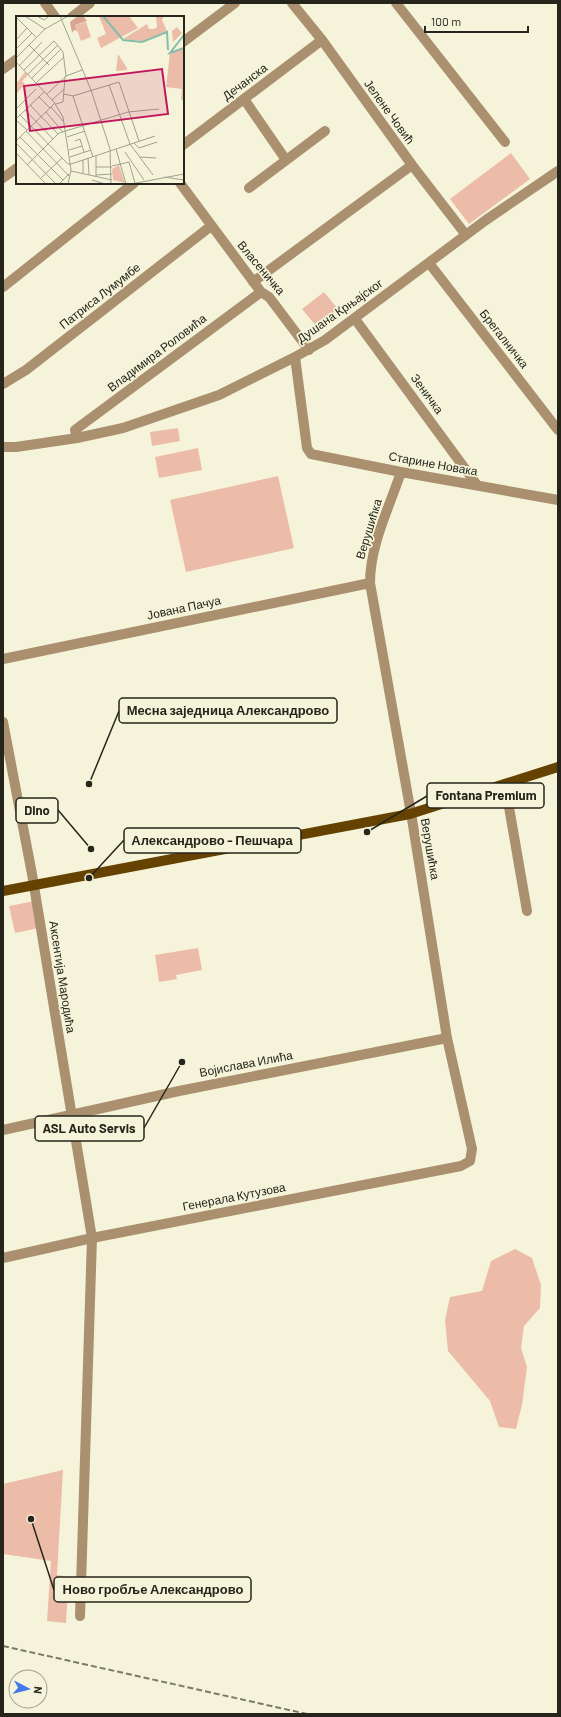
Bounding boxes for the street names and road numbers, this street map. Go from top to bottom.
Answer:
street label: Дечанска [219,60,270,103]
street label: Јелене Човић [362,77,418,146]
street label: Власеничка [235,238,289,297]
street label: Патриса Лумумбе [56,259,143,332]
street label: Душана Крњајског [294,275,386,346]
street label: Брегалничка [477,306,532,371]
street label: Владимира Роловића [104,310,209,395]
street label: Зеничка [409,371,447,416]
street label: Старине Новака [387,448,479,479]
street label: Верушићка [352,497,385,561]
street label: Јована Пачуа [146,592,223,623]
street label: Верушићка [418,817,443,881]
street label: Аксентија Мародића [46,920,79,1034]
street label: Војислава Илића [198,1047,294,1080]
street label: Генерала Кутузова [181,1179,287,1214]

